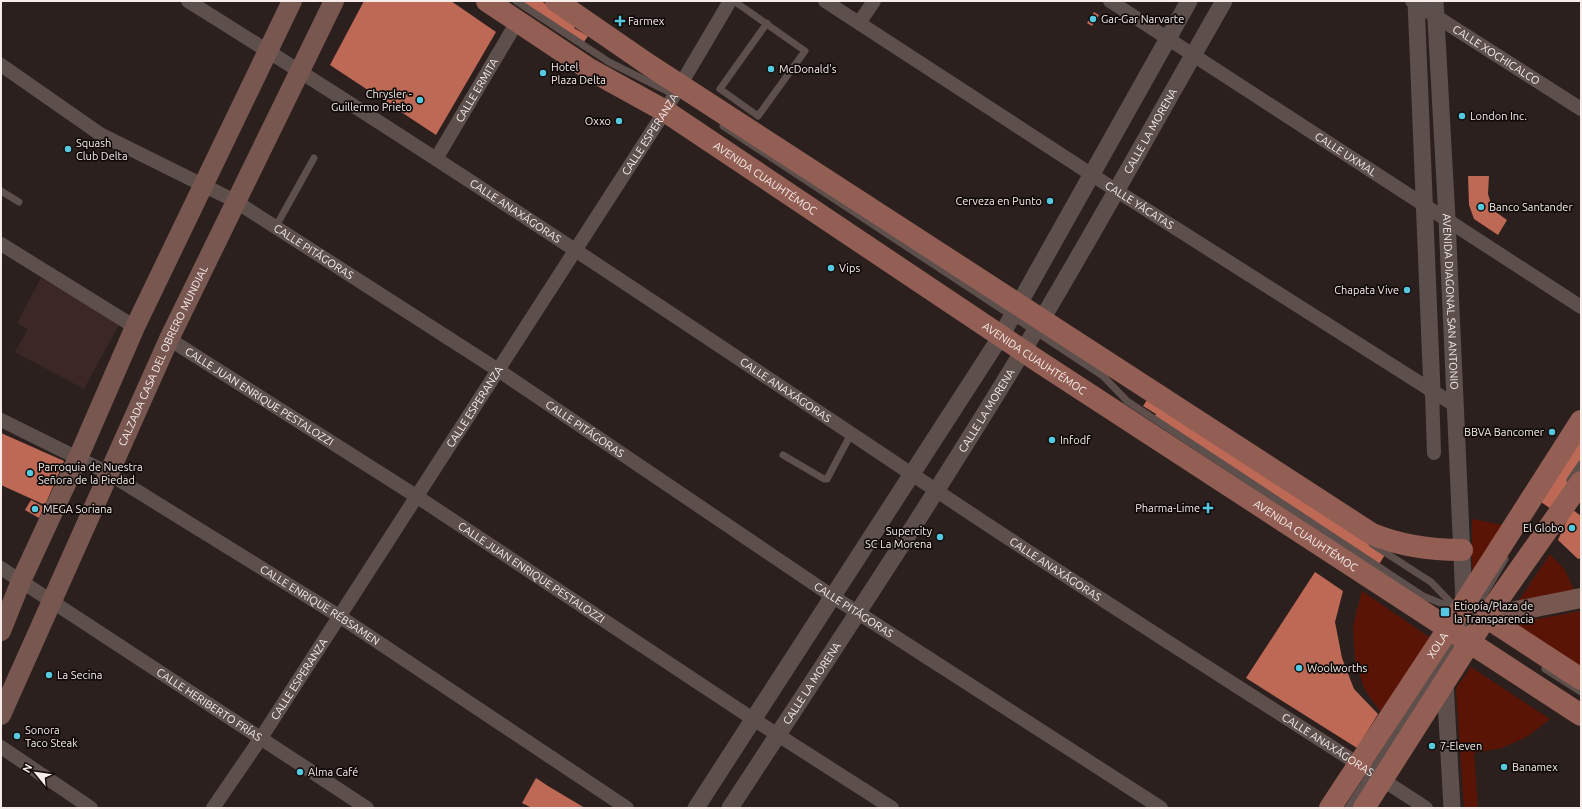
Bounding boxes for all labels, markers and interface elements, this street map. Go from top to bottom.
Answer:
place label: Gar-Gar Narvarte [1101,13,1184,25]
marker: Gar-Gar Narvarte [1088,14,1098,24]
place label: Farmex [628,15,665,27]
marker: Farmex [615,16,625,26]
street label: CALLE XOCHICALCO [1450,23,1542,87]
street label: CALLE ERMITA [453,55,501,124]
place label: Hotel Plaza Delta [551,61,606,86]
place label: McDonald's [779,63,837,75]
marker: McDonald's [766,64,776,74]
marker: Hotel Plaza Delta [538,68,548,78]
street label: CALLE LA MORENA [1121,86,1179,176]
place label: Chrysler - Guillermo Prieto [331,88,412,113]
street label: CALLE ESPERANZA [619,90,681,177]
marker: Chrysler - Guillermo Prieto [415,95,425,105]
place label: London Inc. [1470,110,1527,122]
marker: London Inc. [1457,111,1467,121]
place label: Oxxo [585,115,611,127]
marker: Oxxo [614,116,624,126]
street label: CALLE UXMAL [1313,130,1379,179]
place label: Squash Club Delta [76,137,128,162]
street label: AVENIDA CUAUHTÉMOC [711,139,819,217]
marker: Squash Club Delta [63,144,73,154]
street label: CALLE ANAXÁGORAS [468,177,564,245]
street label: CALLE YÁCATAS [1103,179,1176,232]
place label: Cerveza en Punto [955,195,1042,207]
marker: Cerveza en Punto [1045,196,1055,206]
place label: Banco Santander [1489,201,1573,213]
marker: Banco Santander [1476,202,1486,212]
street label: AVENIDA DIAGONAL SAN ANTONIO [1441,213,1461,390]
street label: CALLE PITÁGORAS [272,222,356,282]
place label: Vips [839,262,860,274]
street label: CALZADA CASA DEL OBRERO MUNDIAL [116,263,210,448]
marker: Vips [826,263,836,273]
place label: Chapata Vive [1334,284,1399,296]
marker: Chapata Vive [1402,285,1412,295]
street label: AVENIDA CUAUHTÉMOC [980,320,1089,397]
street label: CALLE JUAN ENRIQUE PESTALOZZI [183,345,336,448]
street label: CALLE ANAXÁGORAS [738,355,834,425]
street label: CALLE ESPERANZA [444,363,506,450]
street label: CALLE LA MORENA [956,366,1017,454]
street label: CALLE PITÁGORAS [543,398,627,460]
place label: BBVA Bancomer [1464,426,1545,438]
marker: BBVA Bancomer [1547,427,1557,437]
place label: Infodf [1060,434,1091,446]
marker: Infodf [1047,435,1057,445]
place label: Parroquia de Nuestra Señora de la Piedad [38,461,143,486]
marker: Parroquia de Nuestra Señora de la Piedad [25,468,35,478]
street label: AVENIDA CUAUHTÉMOC [1251,497,1360,574]
place label: Pharma-Lime [1135,502,1200,514]
place label: MEGA Soriana [43,503,112,515]
marker: Pharma-Lime [1203,503,1213,513]
marker: MEGA Soriana [30,504,40,514]
street label: CALLE JUAN ENRIQUE PESTALOZZI [456,520,607,625]
place label: El Globo [1523,522,1564,534]
marker: El Globo [1567,523,1577,533]
place label: Supercity SC La Morena [865,525,933,550]
marker: Supercity SC La Morena [935,532,945,542]
street label: CALLE ANAXÁGORAS [1007,535,1104,604]
street label: CALLE ENRIQUE RÉBSAMEN [258,563,382,647]
street label: CALLE PITÁGORAS [812,580,896,640]
place label: Etiopía/Plaza de la Transparencia [1454,600,1534,625]
marker: Etiopía/Plaza de la Transparencia [1439,606,1451,618]
street label: XOLA [1425,629,1451,660]
street label: CALLE ESPERANZA [268,635,330,722]
street label: CALLE LA MORENA [780,639,843,727]
place label: Woolworths [1307,662,1367,674]
marker: Woolworths [1294,663,1304,673]
street label: CALLE HERIBERTO FRÍAS [154,666,264,743]
place label: La Secina [57,669,102,681]
marker: La Secina [44,670,54,680]
street label: CALLE ANAXÁGORAS [1280,711,1376,779]
place label: Sonora Taco Steak [25,724,78,749]
marker: Sonora Taco Steak [12,731,22,741]
place label: 7-Eleven [1440,740,1482,752]
marker: 7-Eleven [1427,741,1437,751]
north arrow [16,753,56,793]
place label: Banamex [1512,761,1558,773]
text: N [20,762,34,775]
marker: Banamex [1499,762,1509,772]
place label: Alma Café [308,766,358,778]
marker: Alma Café [295,767,305,777]

